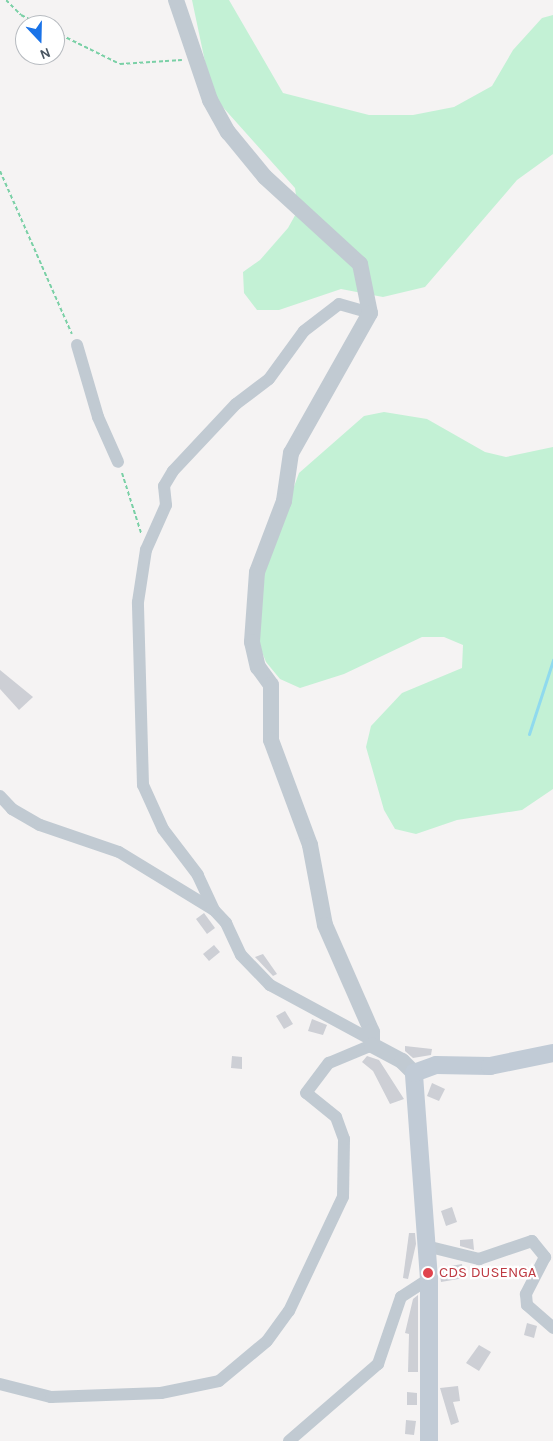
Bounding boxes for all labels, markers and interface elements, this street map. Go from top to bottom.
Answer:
north arrow [15,15,65,65]
text: N [37,44,53,63]
place label: CDS DUSENGA [439,1264,536,1282]
marker: CDS DUSENGA [421,1266,435,1280]

